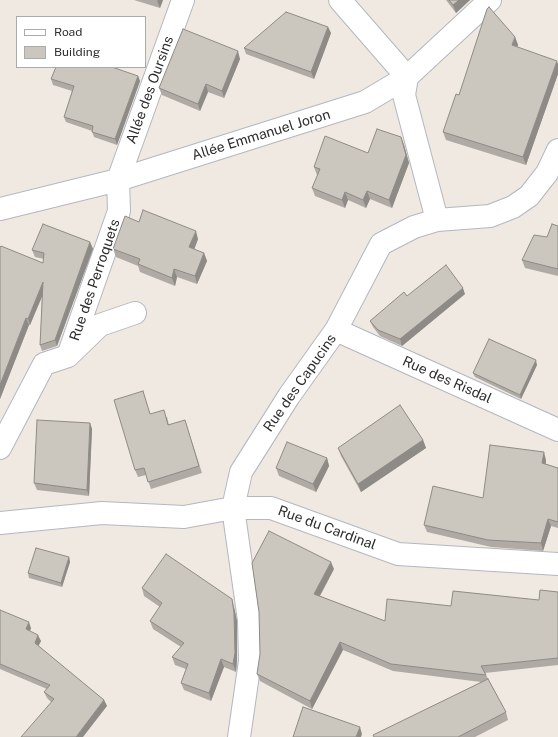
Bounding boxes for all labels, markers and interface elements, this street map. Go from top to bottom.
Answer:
legend [16,16,146,68]
text: Road [54,25,82,39]
street label: Allée des Oursins [123,34,177,146]
text: Building [54,45,100,59]
street label: Allée Emmanuel Joron [190,106,332,164]
street label: Rue des Perroquets [66,217,124,343]
street label: Rue des Capucins [260,331,340,435]
street label: Rue des Risdal [400,353,494,407]
street label: Rue du Cardinal [276,502,378,554]

